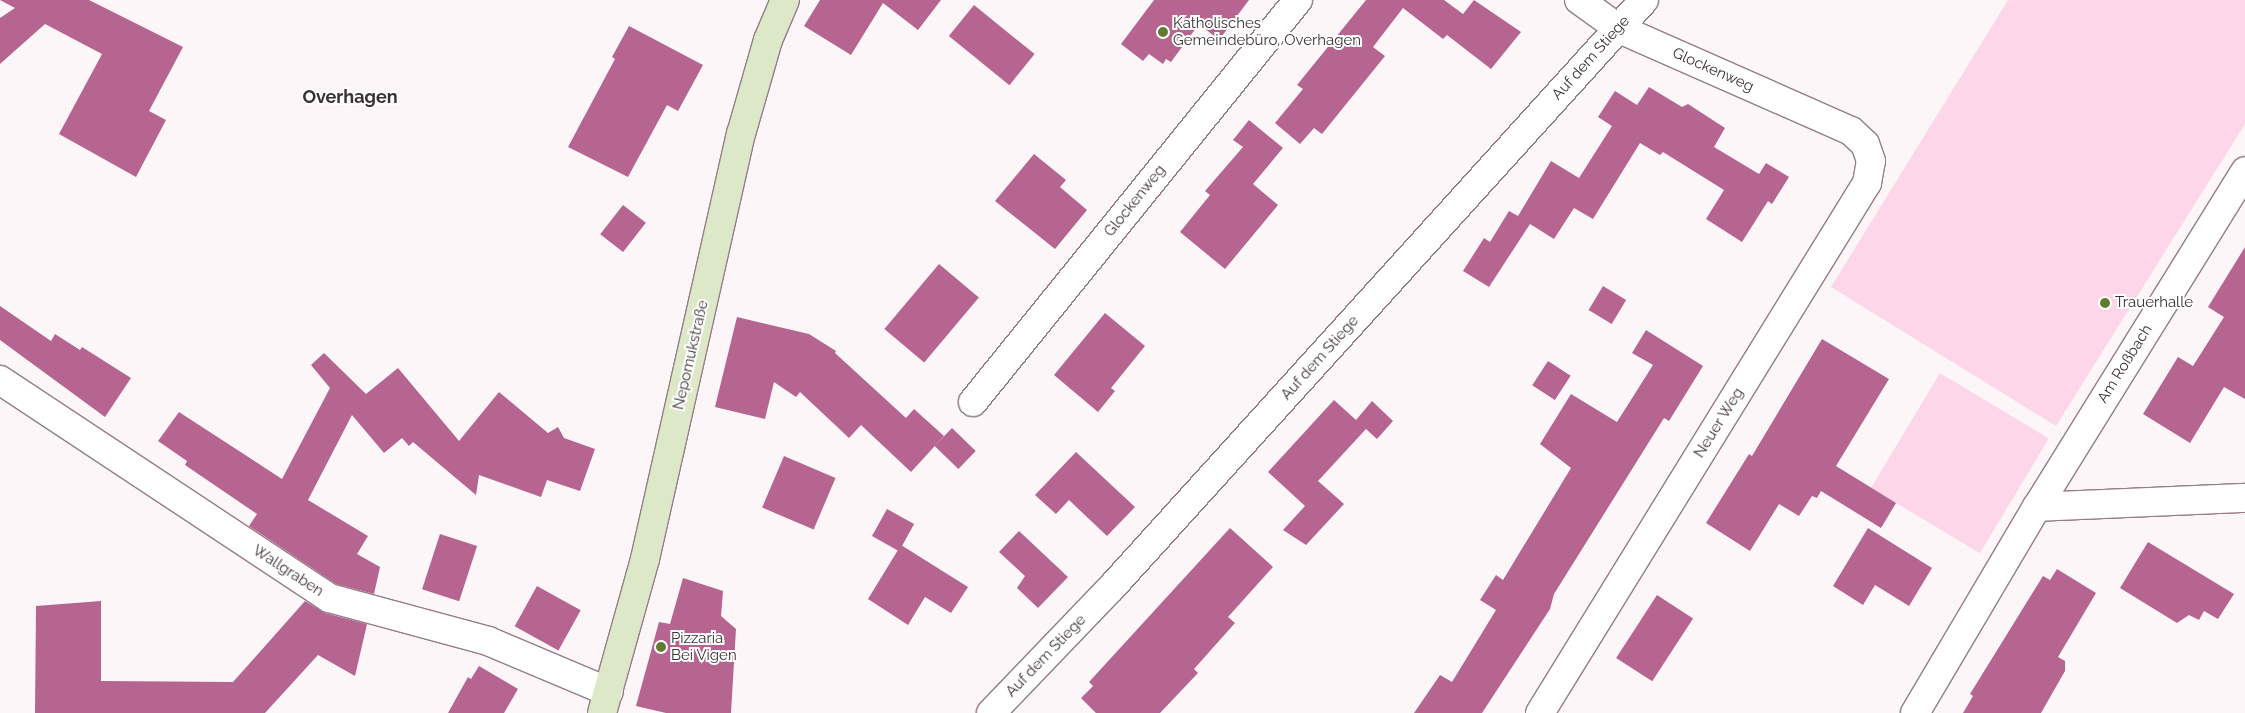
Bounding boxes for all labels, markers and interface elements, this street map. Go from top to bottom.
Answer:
street label: Auf dem Stiege [1548,12,1634,104]
place label: Katholisches Gemeindebüro, Overhagen [1173,14,1361,49]
marker: Katholisches Gemeindebüro, Overhagen [1157,26,1169,38]
street label: Glockenweg [1670,44,1756,96]
district label: Overhagen [302,86,398,108]
street label: Glockenweg [1101,162,1169,240]
place label: Trauerhalle [2115,294,2193,312]
marker: Trauerhalle [2099,297,2111,309]
street label: Nepomukstraße [670,298,712,412]
street label: Auf dem Stiege [1277,312,1363,404]
street label: Am Roßbach [2094,322,2156,406]
street label: Neuer Weg [1690,384,1748,462]
street label: Wallgraben [249,541,327,601]
street label: Auf dem Stiege [1002,611,1090,701]
place label: Pizzaria Bei Vigen [671,629,737,664]
marker: Pizzaria Bei Vigen [655,641,667,653]

